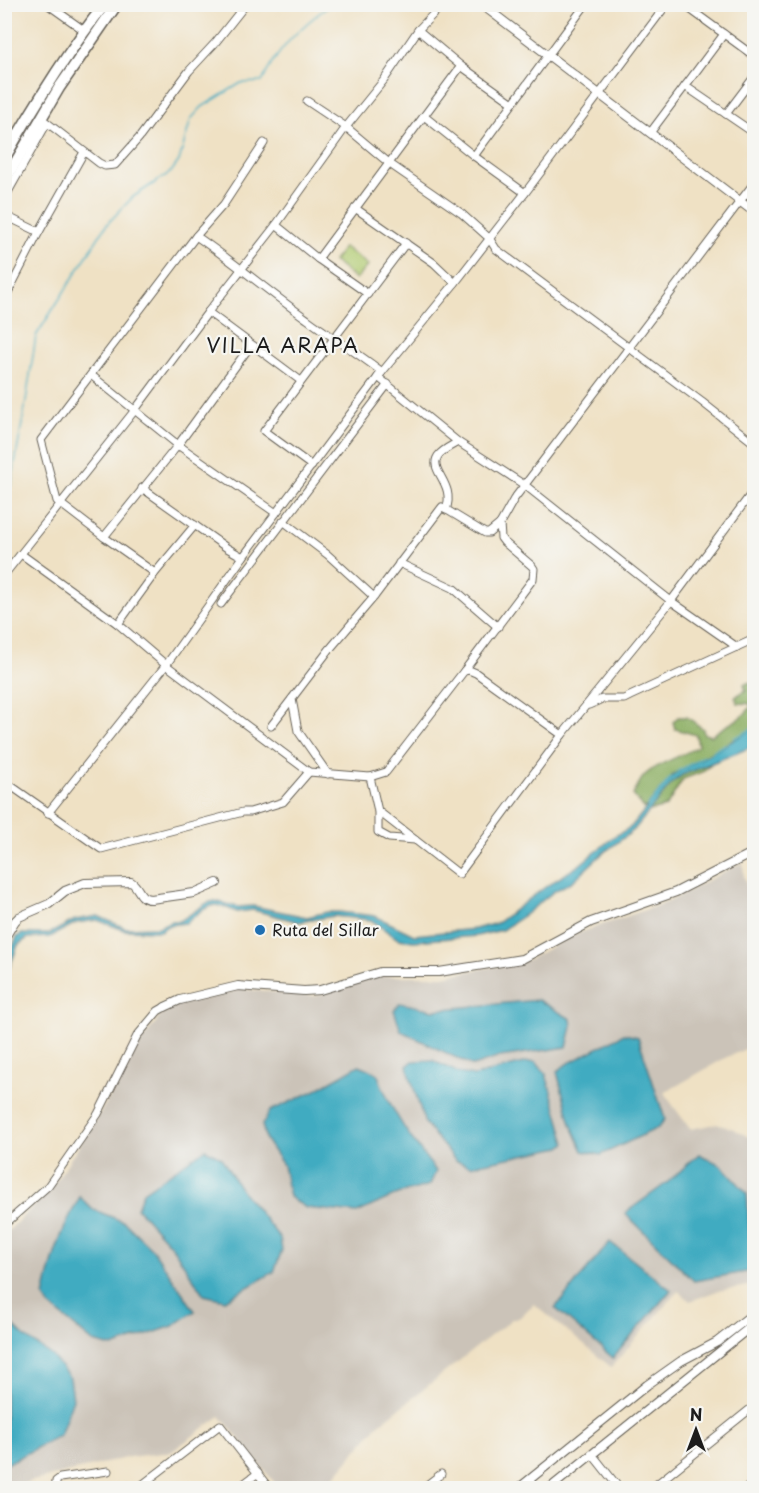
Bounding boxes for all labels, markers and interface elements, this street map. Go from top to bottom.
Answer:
district label: VILLA ARAPA [206,330,360,360]
place label: Ruta del Sillar [272,917,380,941]
marker: Ruta del Sillar [253,923,267,937]
north arrow [666,1400,726,1460]
text: N [690,1402,702,1426]

